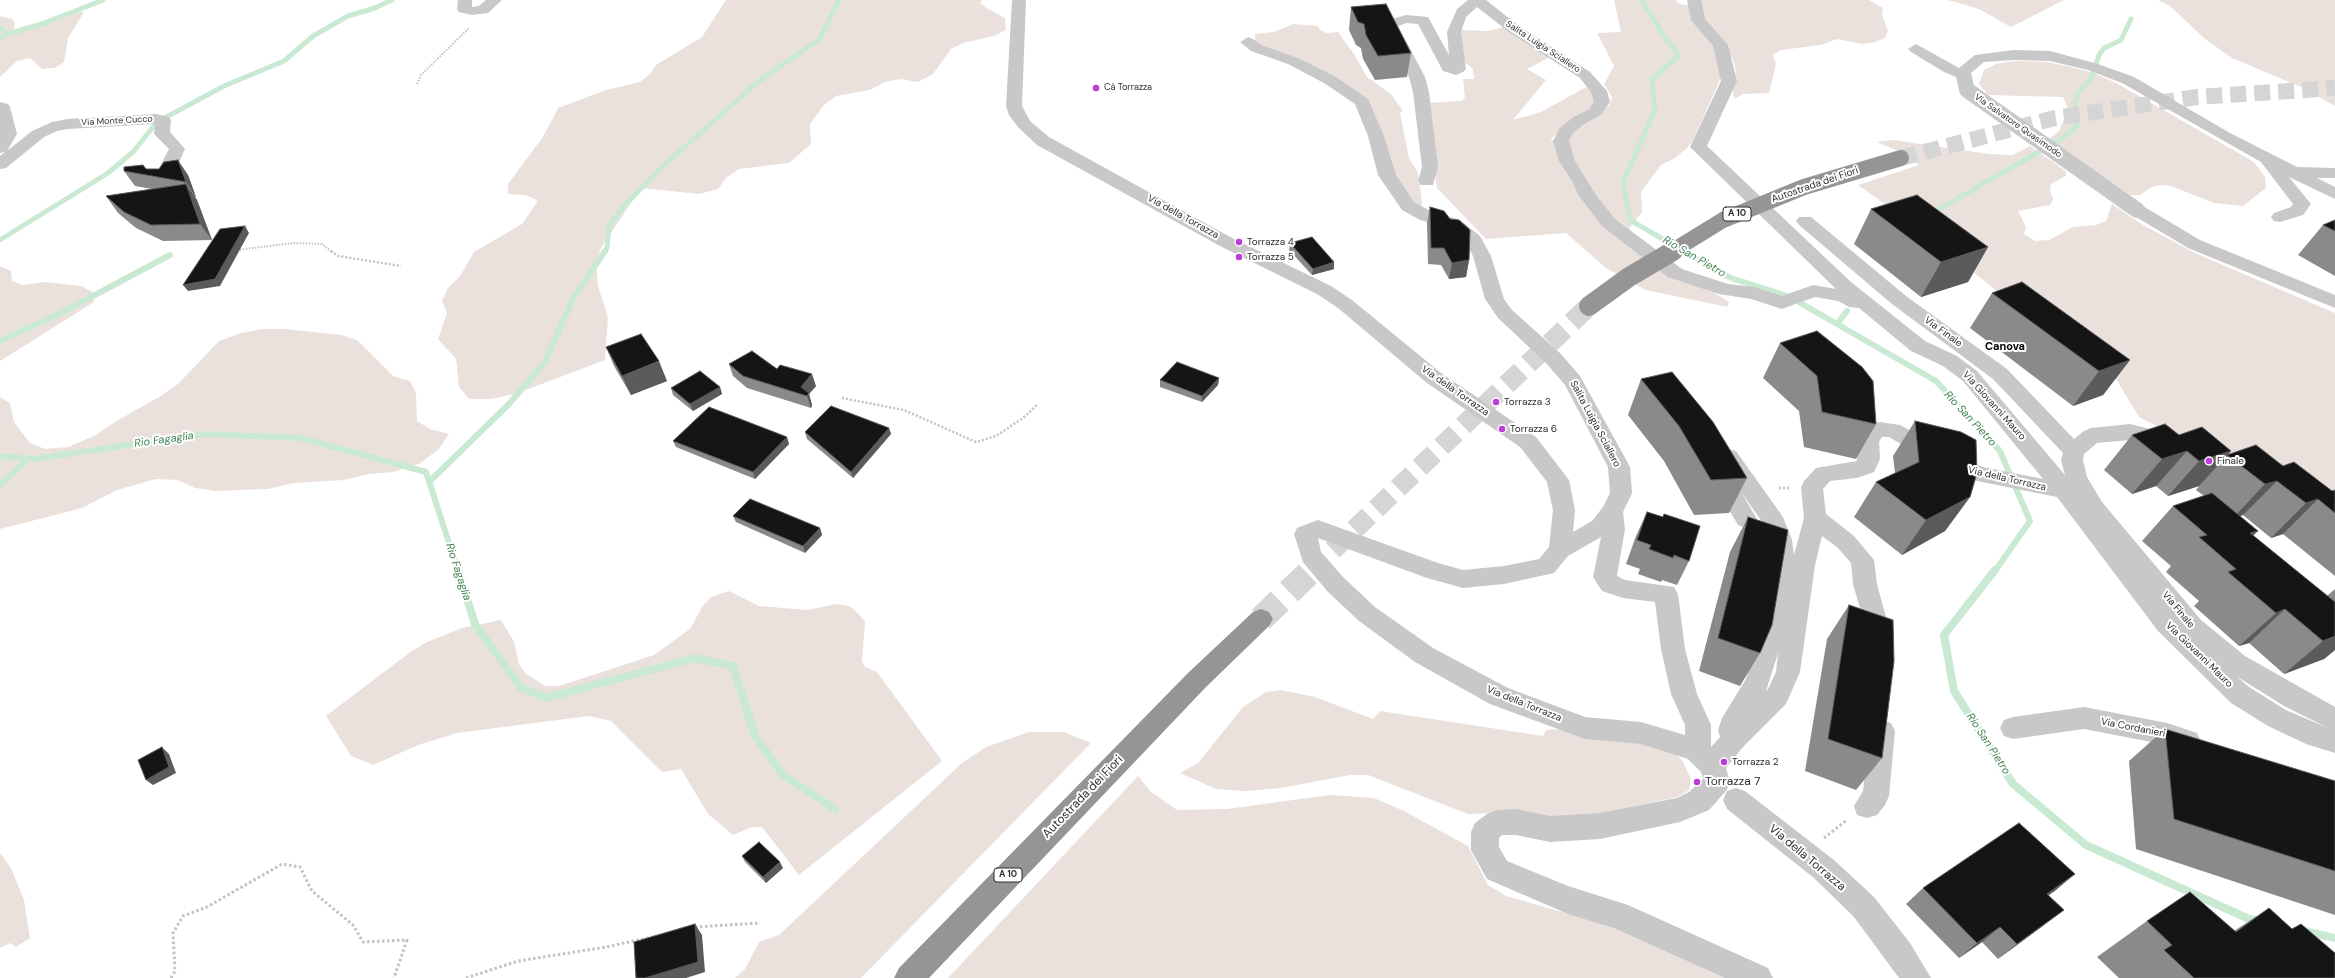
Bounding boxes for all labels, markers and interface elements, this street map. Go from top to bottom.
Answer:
street label: Salita Luigia Sciallero [1504,19,1582,75]
marker: Cà Torrazza [1091,83,1101,93]
place label: Cà Torrazza [1104,83,1152,93]
street label: Via Salvatore Quasimodo [1972,92,2064,160]
street label: Via Monte Cucco [81,114,153,128]
street label: Autostrada dei Fiori [1770,165,1860,205]
street label: Via della Torrazza [1145,192,1221,242]
road number: A 10 [1723,207,1751,221]
water label: Rio San Pietro [1660,234,1728,280]
place label: Torrazza 4 [1247,236,1294,248]
marker: Torrazza 4 [1234,237,1244,247]
place label: Torrazza 5 [1247,251,1294,263]
marker: Torrazza 5 [1234,252,1244,262]
street label: Via Finale [1922,314,1964,350]
district label: Canova [1985,340,2025,354]
street label: Via della Torrazza [1419,363,1491,419]
street label: Via Giovanni Mauro [1960,369,2028,443]
street label: Salita Luigia Sciallero [1567,379,1623,469]
water label: Rio San Pietro [1941,389,1999,449]
place label: Torrazza 3 [1504,396,1551,408]
marker: Torrazza 3 [1491,397,1501,407]
place label: Torrazza 6 [1510,423,1557,435]
marker: Torrazza 6 [1497,424,1507,434]
water label: Rio Fagaglia [133,429,195,451]
place label: Finale [2217,455,2244,467]
marker: Finale [2204,456,2214,466]
street label: Via della Torrazza [1967,464,2047,494]
water label: Rio Fagaglia [442,542,474,602]
street label: Via Finale [2159,589,2197,631]
street label: Via Giovanni Mauro [2163,620,2235,690]
street label: Via della Torrazza [1485,683,1563,725]
water label: Rio San Pietro [1963,711,2013,777]
street label: Via Cordanieri [2100,716,2166,740]
street label: Autostrada dei Fiori [1040,753,1126,841]
place label: Torrazza 2 [1732,756,1778,768]
marker: Torrazza 2 [1719,757,1729,767]
place label: Torrazza 7 [1705,775,1760,789]
marker: Torrazza 7 [1692,777,1702,787]
street label: Via della Torrazza [1766,822,1848,894]
road number: A 10 [994,868,1022,882]

